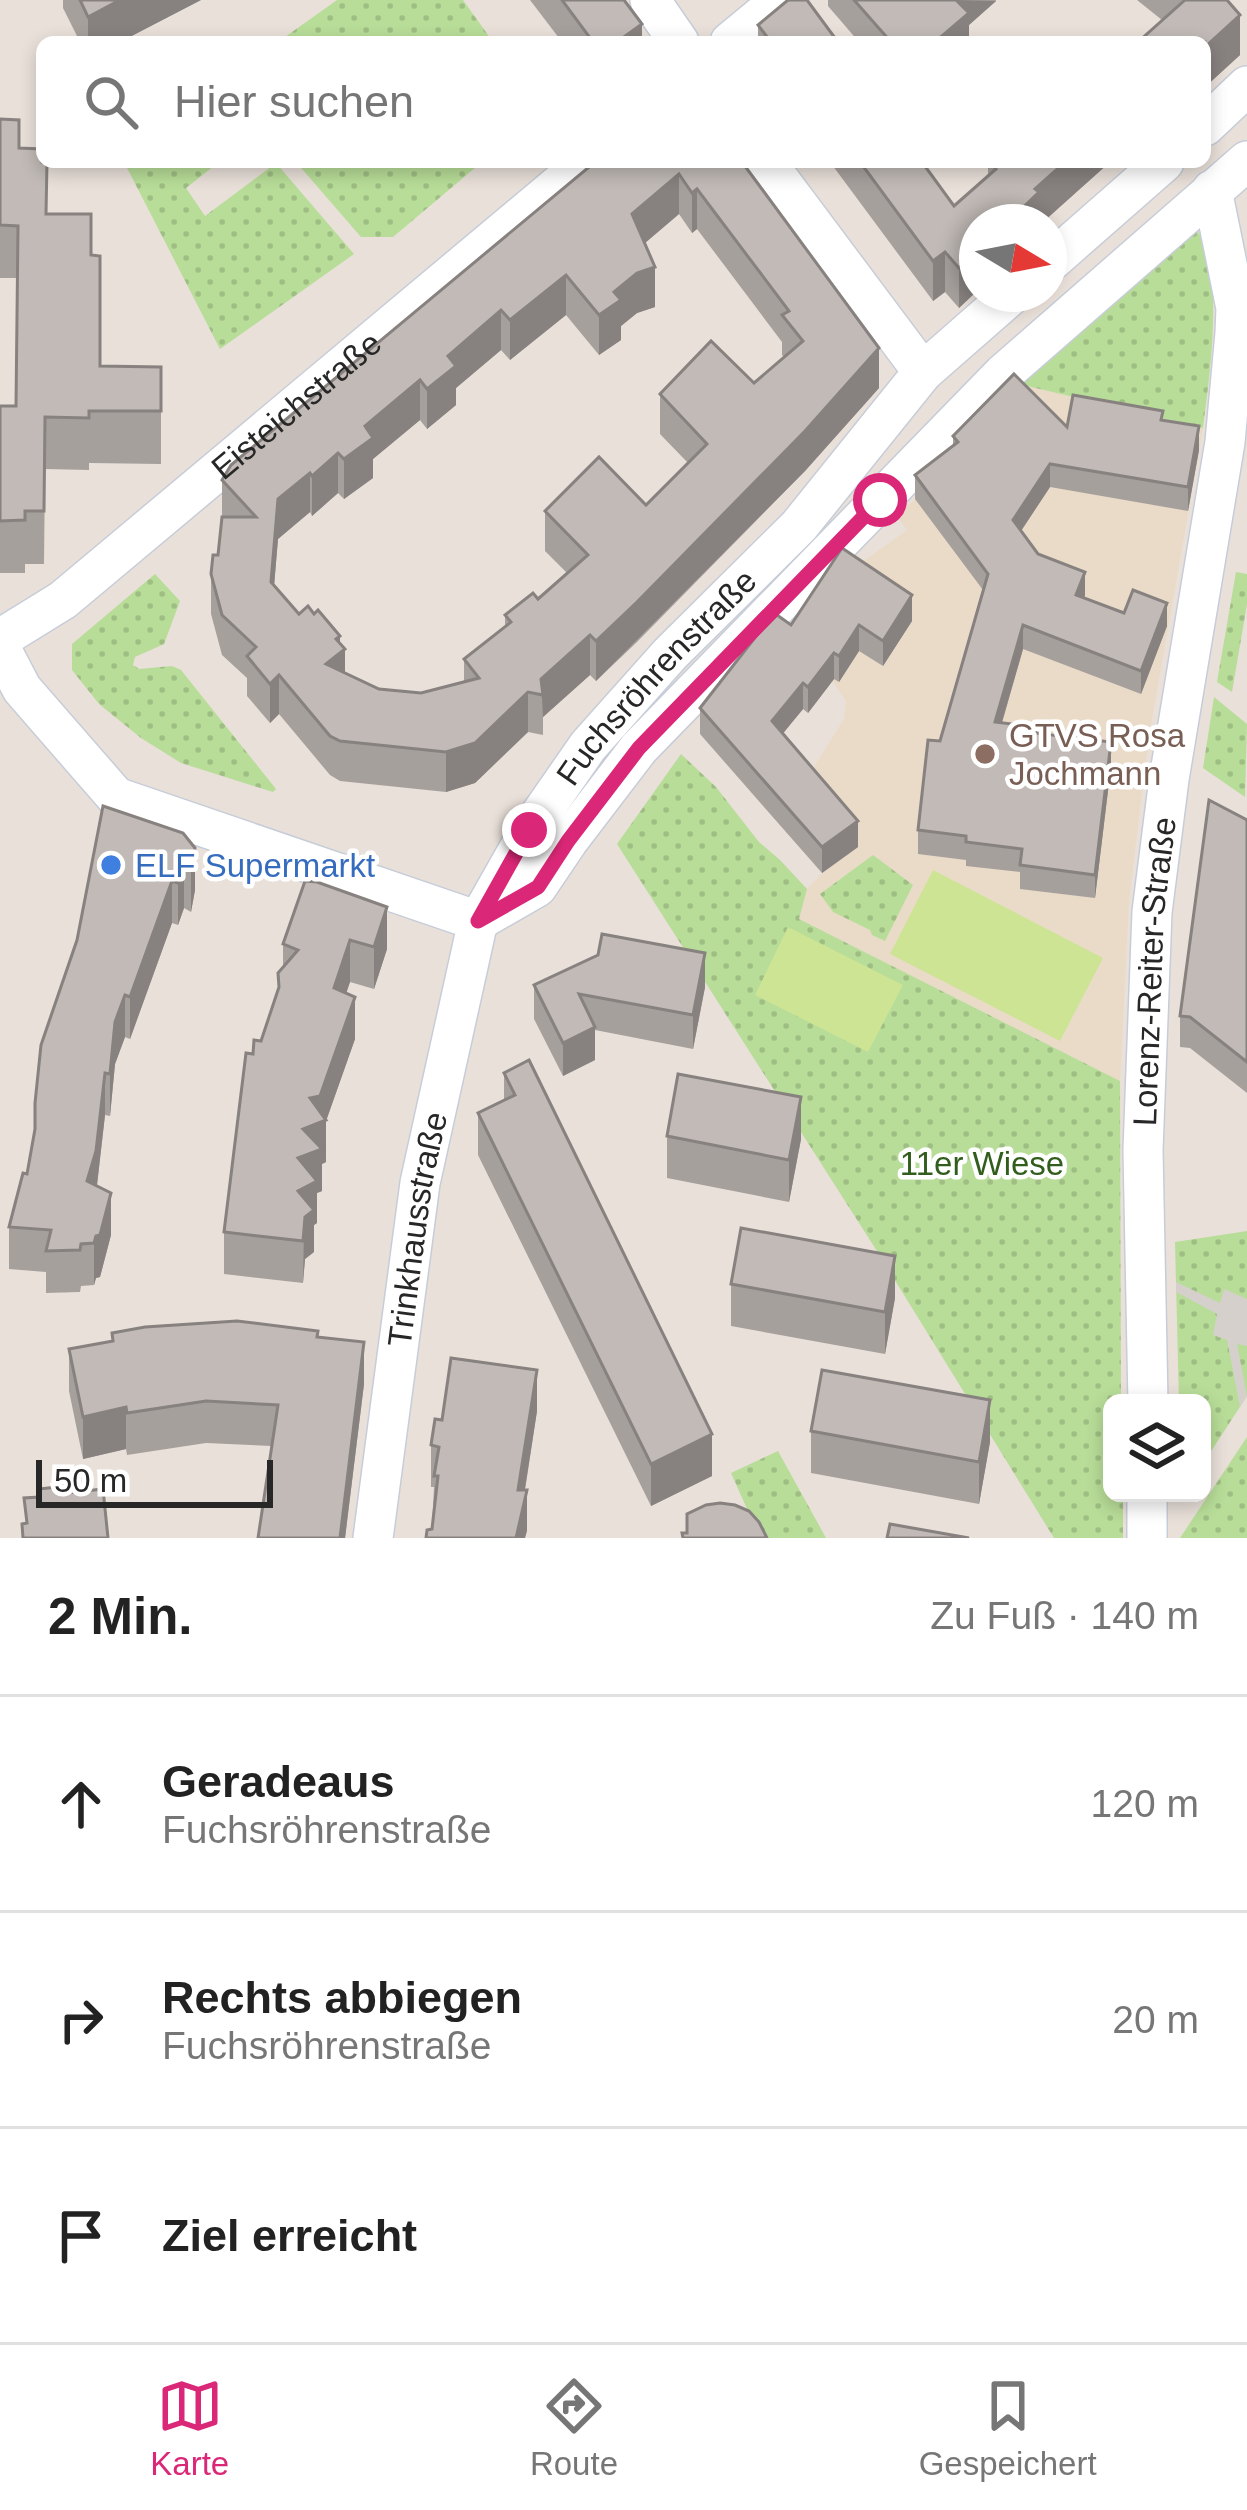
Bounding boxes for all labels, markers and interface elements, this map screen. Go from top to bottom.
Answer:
search box [36,36,1211,168]
icon: search [78,69,144,135]
text: Hier suchen [174,76,414,127]
north arrow [959,204,1067,312]
street label: Eisteichstraße [204,324,388,486]
route start [853,473,907,527]
street label: Fuchsröhrenstraße [548,561,763,792]
place label: GTVS Rosa Jochmann [1009,717,1186,792]
marker: GTVS Rosa Jochmann [972,741,998,767]
route end [502,803,556,857]
street label: Lorenz-Reiter-Straße [1125,815,1183,1127]
place label: ELF Supermarkt [135,847,375,884]
marker: ELF Supermarkt [98,852,124,878]
street label: Trinkhausstraße [380,1108,454,1349]
park label: 11er Wiese [900,1145,1064,1182]
map controls [1103,1394,1211,1502]
button: layers [1103,1394,1211,1502]
scale bar [36,1454,273,1507]
text: 50 m [54,1462,127,1499]
text: 2 Min. [48,1588,193,1645]
text: Zu Fuß · 140 m [930,1594,1199,1637]
text: Geradeaus [162,1756,395,1807]
icon: ahead [48,1771,114,1837]
text: 120 m [1091,1782,1199,1825]
text: Fuchsröhrenstraße [162,1808,491,1851]
text: Rechts abbiegen [162,1972,522,2023]
icon: right [48,1987,114,2053]
text: 20 m [1112,1998,1199,2041]
text: Fuchsröhrenstraße [162,2024,491,2067]
icon: arrive [48,2203,114,2269]
text: Ziel erreicht [162,2210,417,2261]
tab: Karte [150,2373,229,2483]
tab: Route [530,2373,618,2483]
tab: Gespeichert [919,2373,1097,2483]

